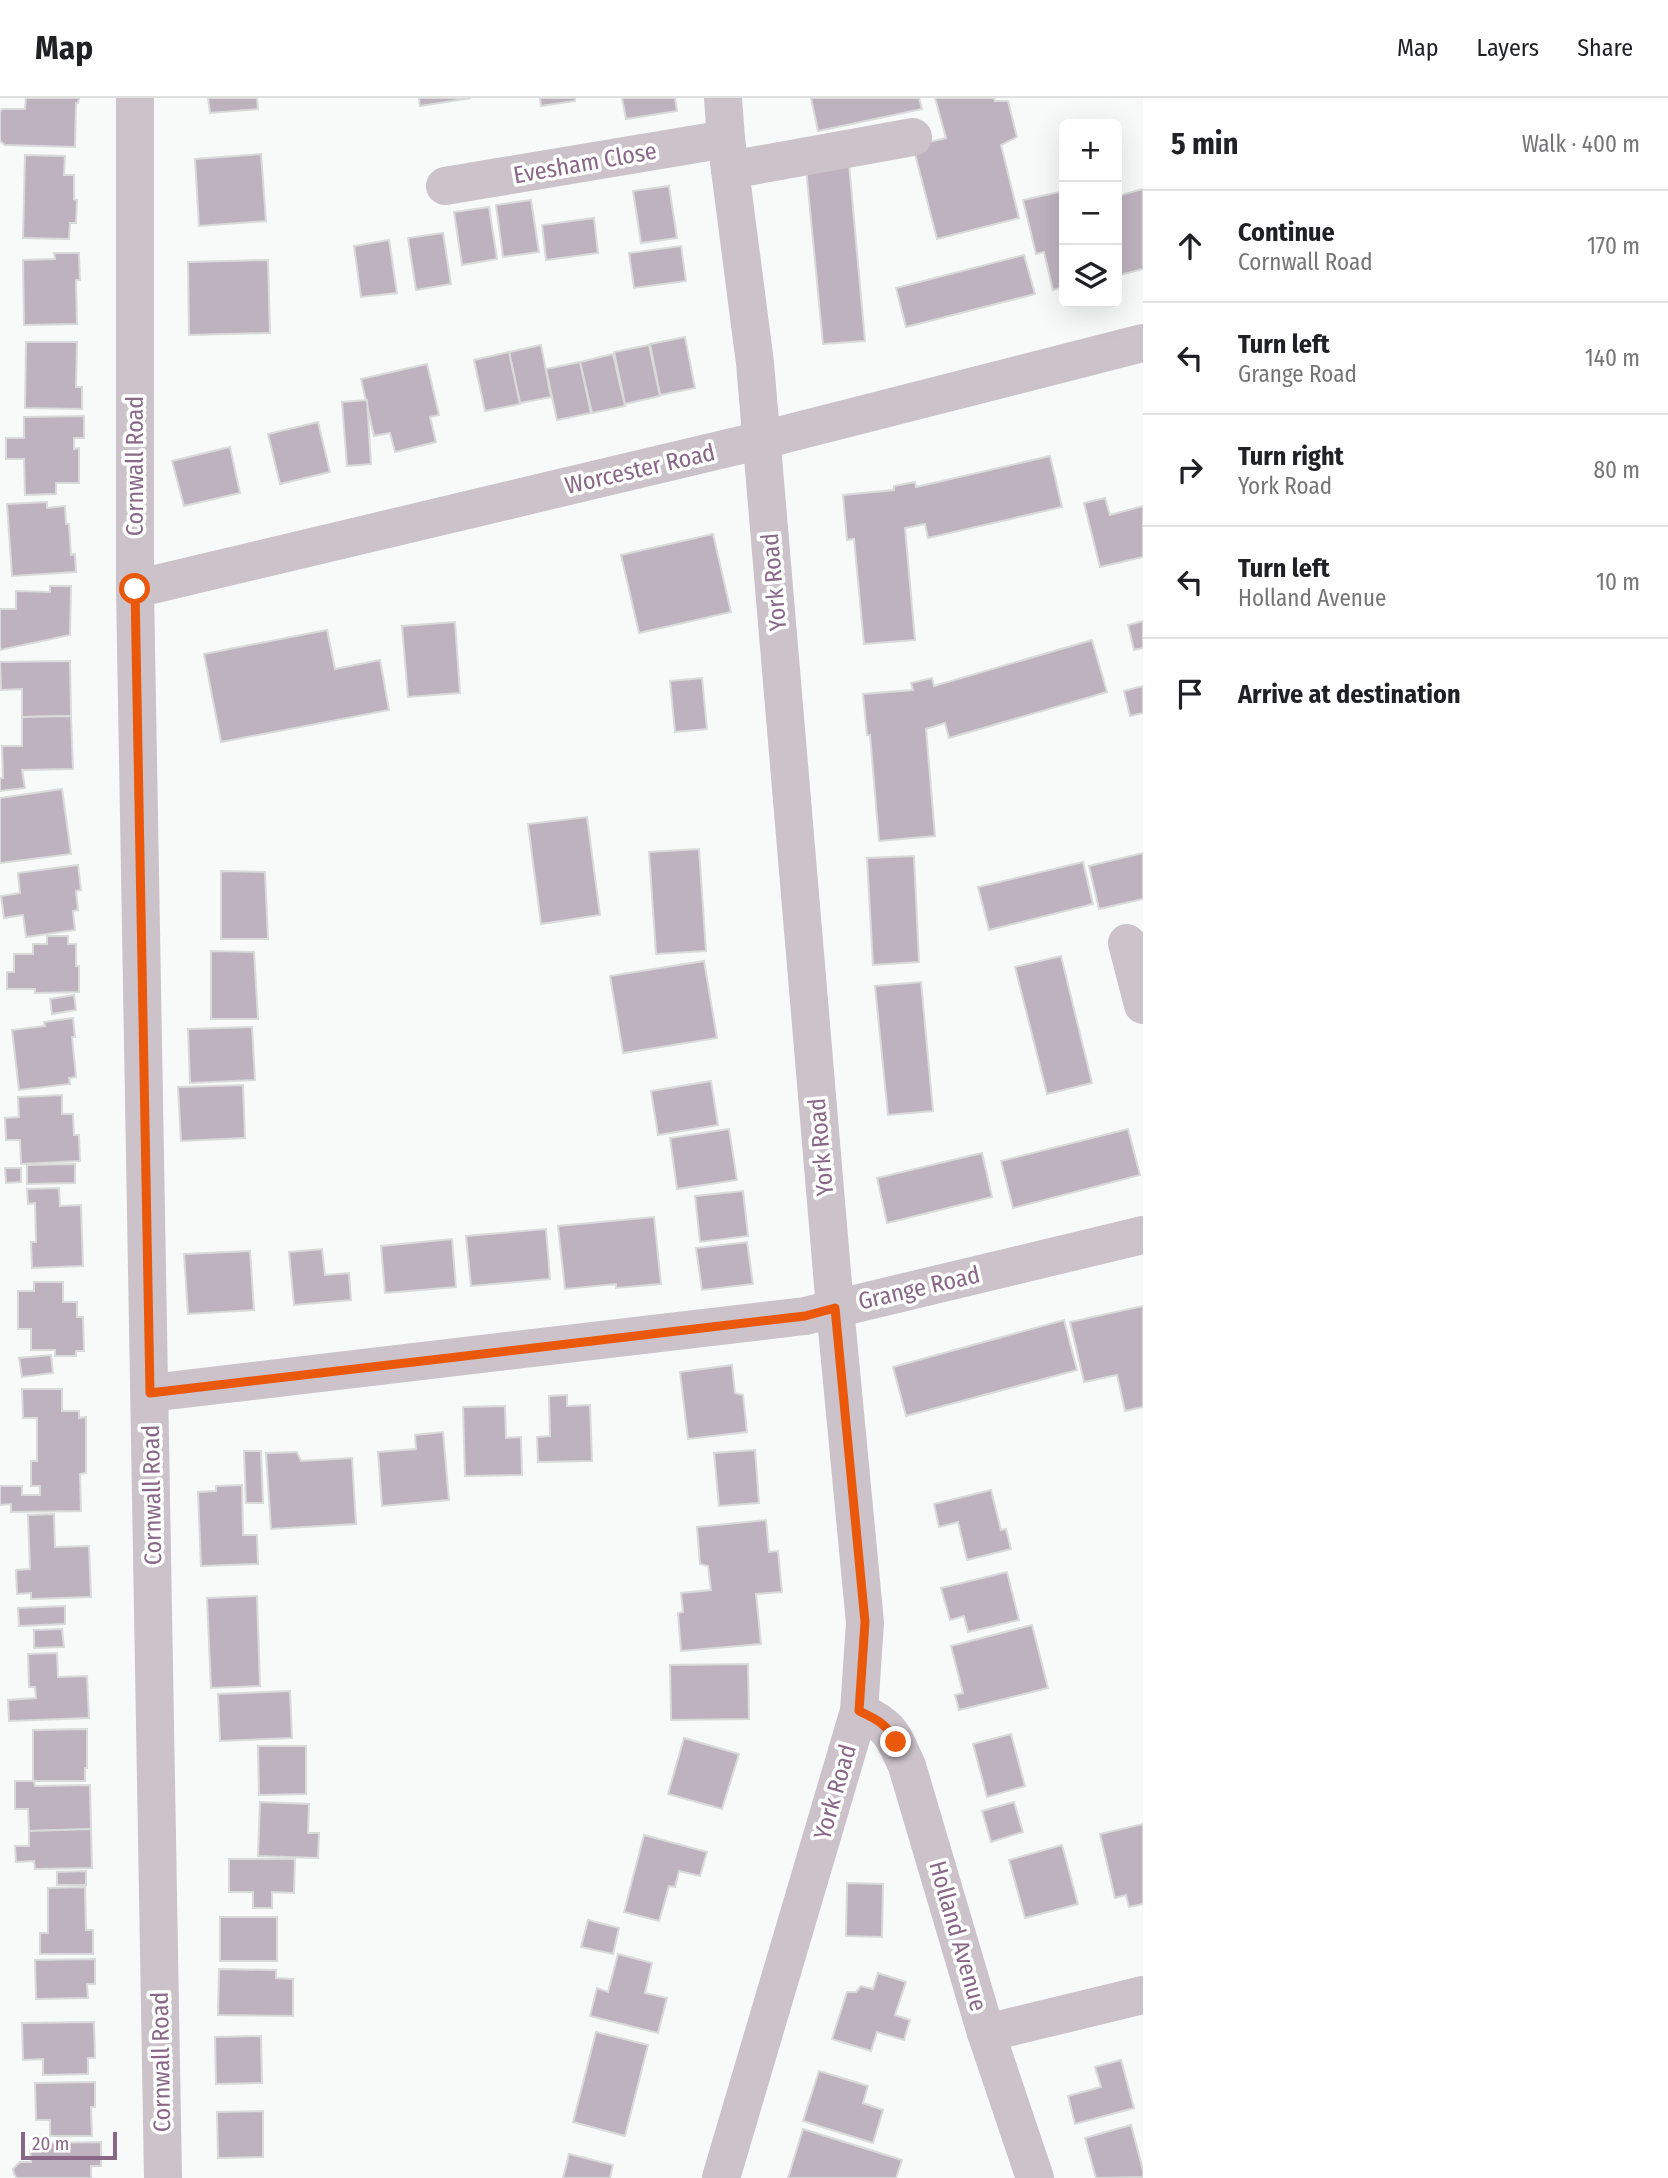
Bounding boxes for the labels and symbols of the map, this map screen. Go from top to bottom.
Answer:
street label: Evesham Close [511,137,659,189]
street label: Cornwall Road [121,396,149,536]
street label: Worcester Road [562,438,718,500]
street label: York Road [756,532,792,632]
route start [119,573,150,604]
street label: York Road [803,1097,839,1197]
street label: Grange Road [855,1260,983,1316]
street label: Cornwall Road [137,1425,167,1565]
route end [880,1726,911,1757]
street label: York Road [808,1741,862,1843]
street label: Holland Avenue [923,1858,993,2014]
street label: Cornwall Road [146,1992,176,2132]
scale bar [21,2129,117,2161]

